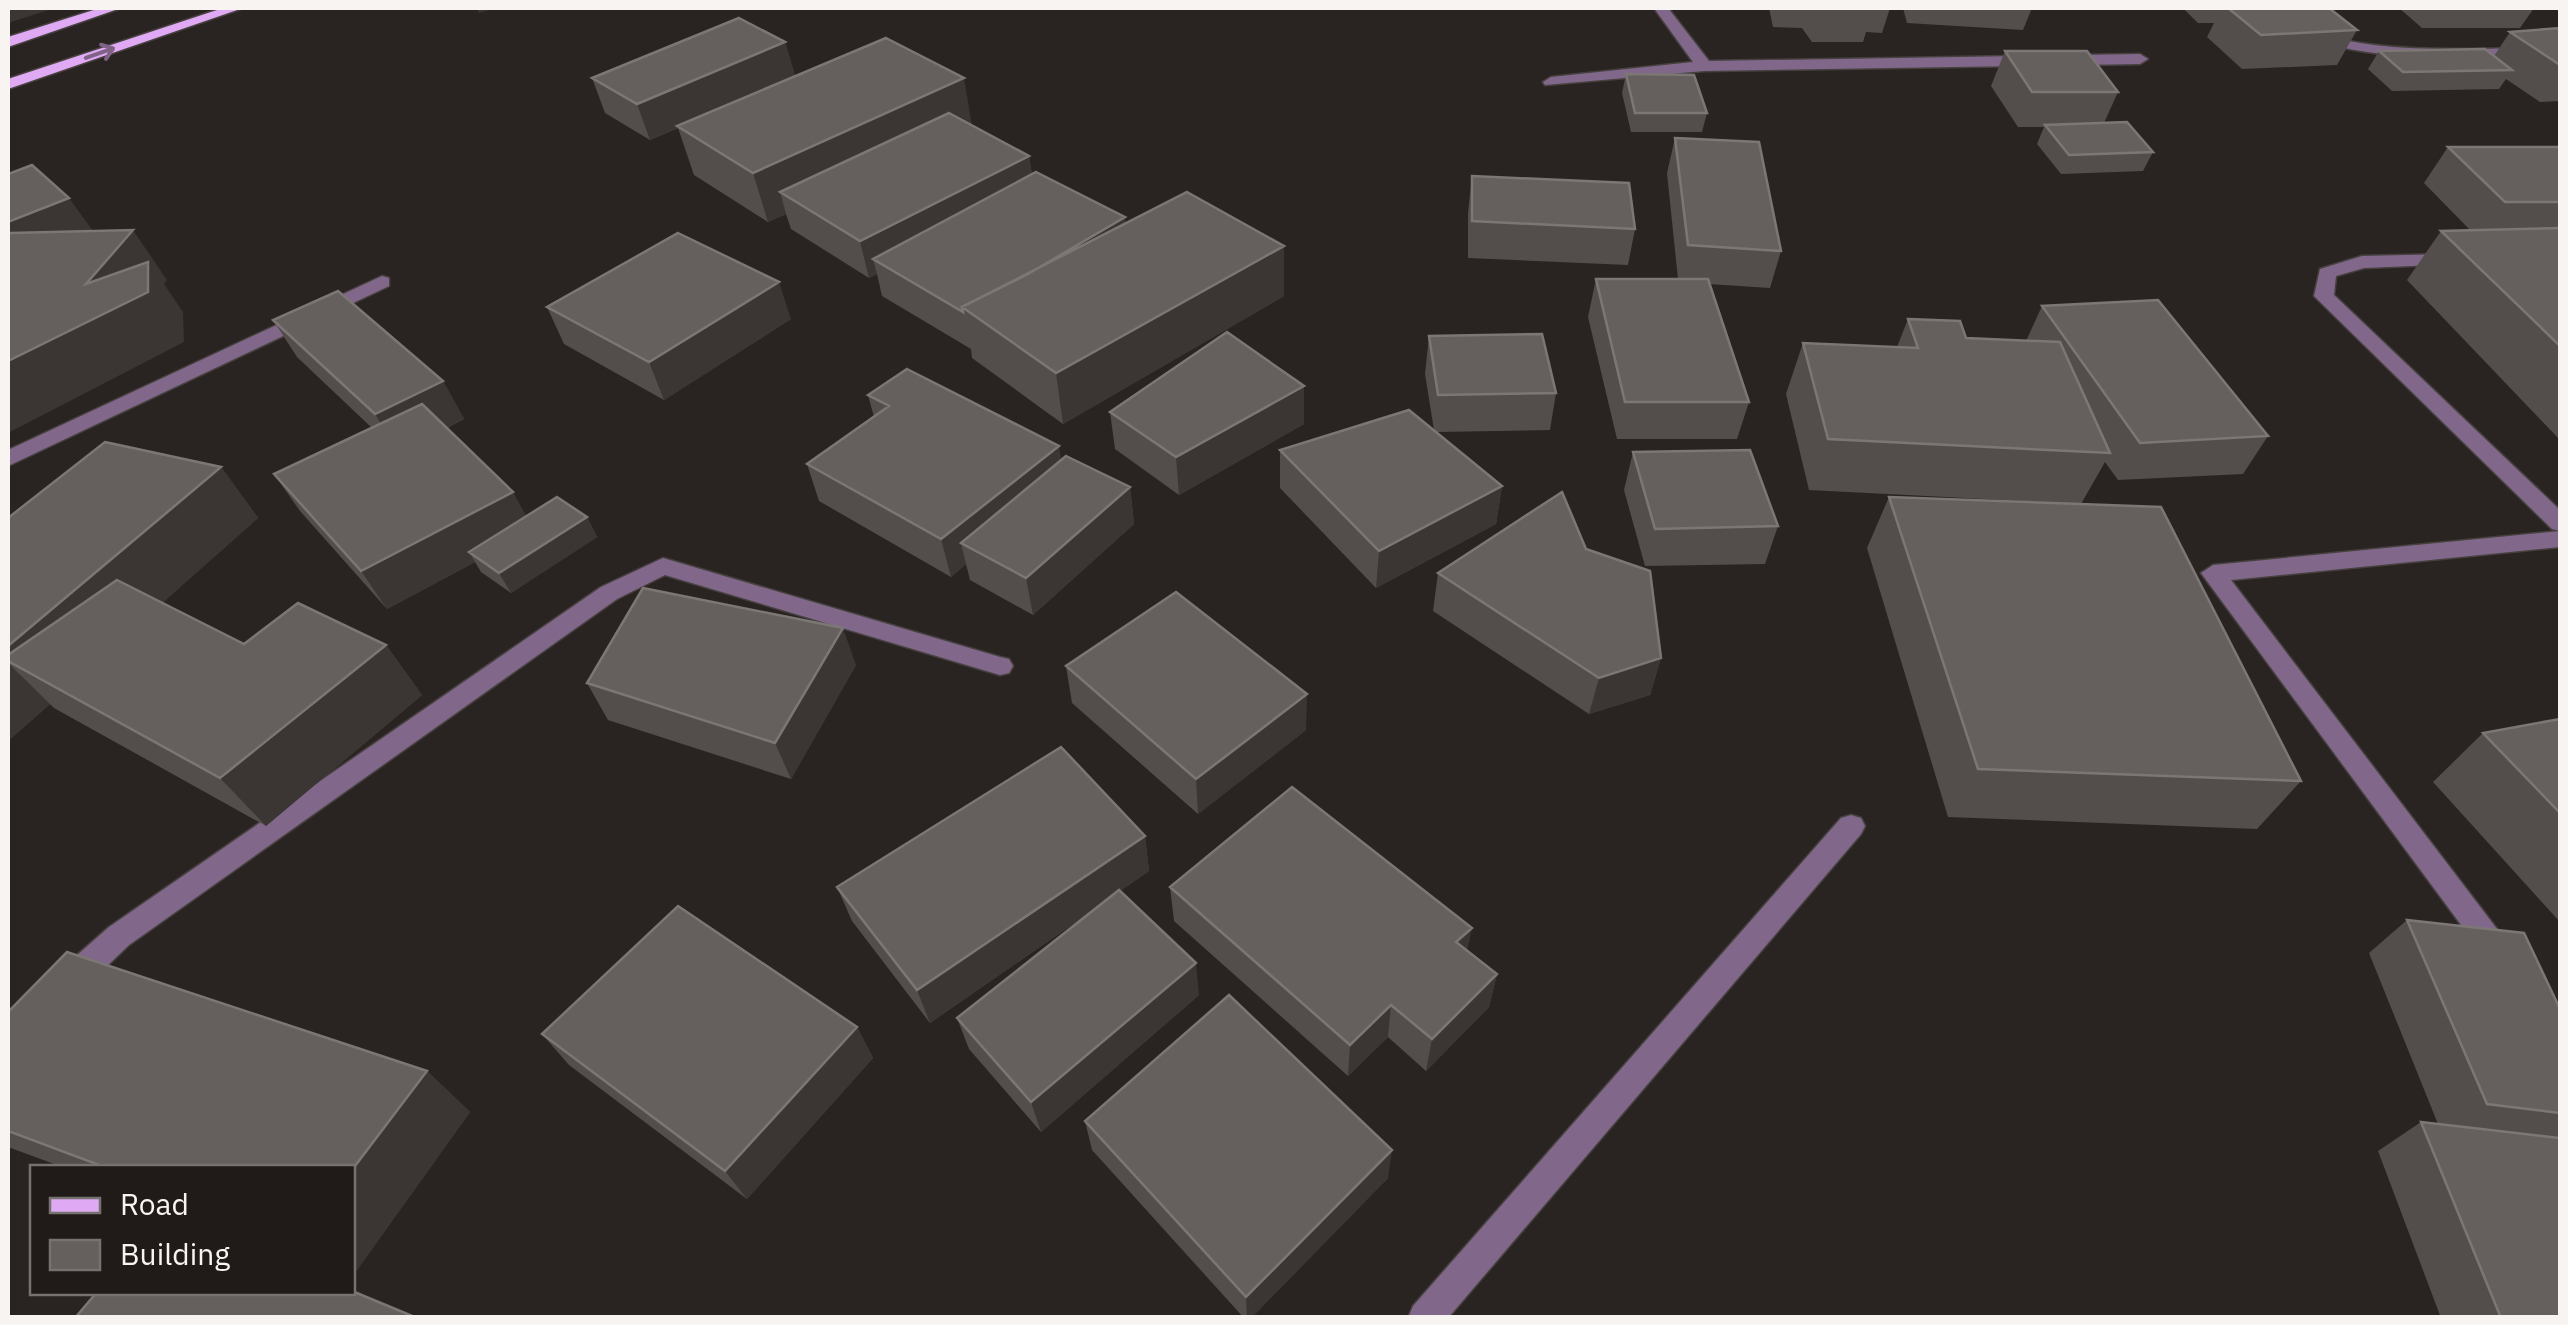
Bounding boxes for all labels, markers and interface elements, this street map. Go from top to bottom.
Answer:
one-way arrow [84,43,115,61]
legend [30,1165,355,1295]
text: Road [120,1184,189,1223]
text: Building [120,1234,230,1273]

